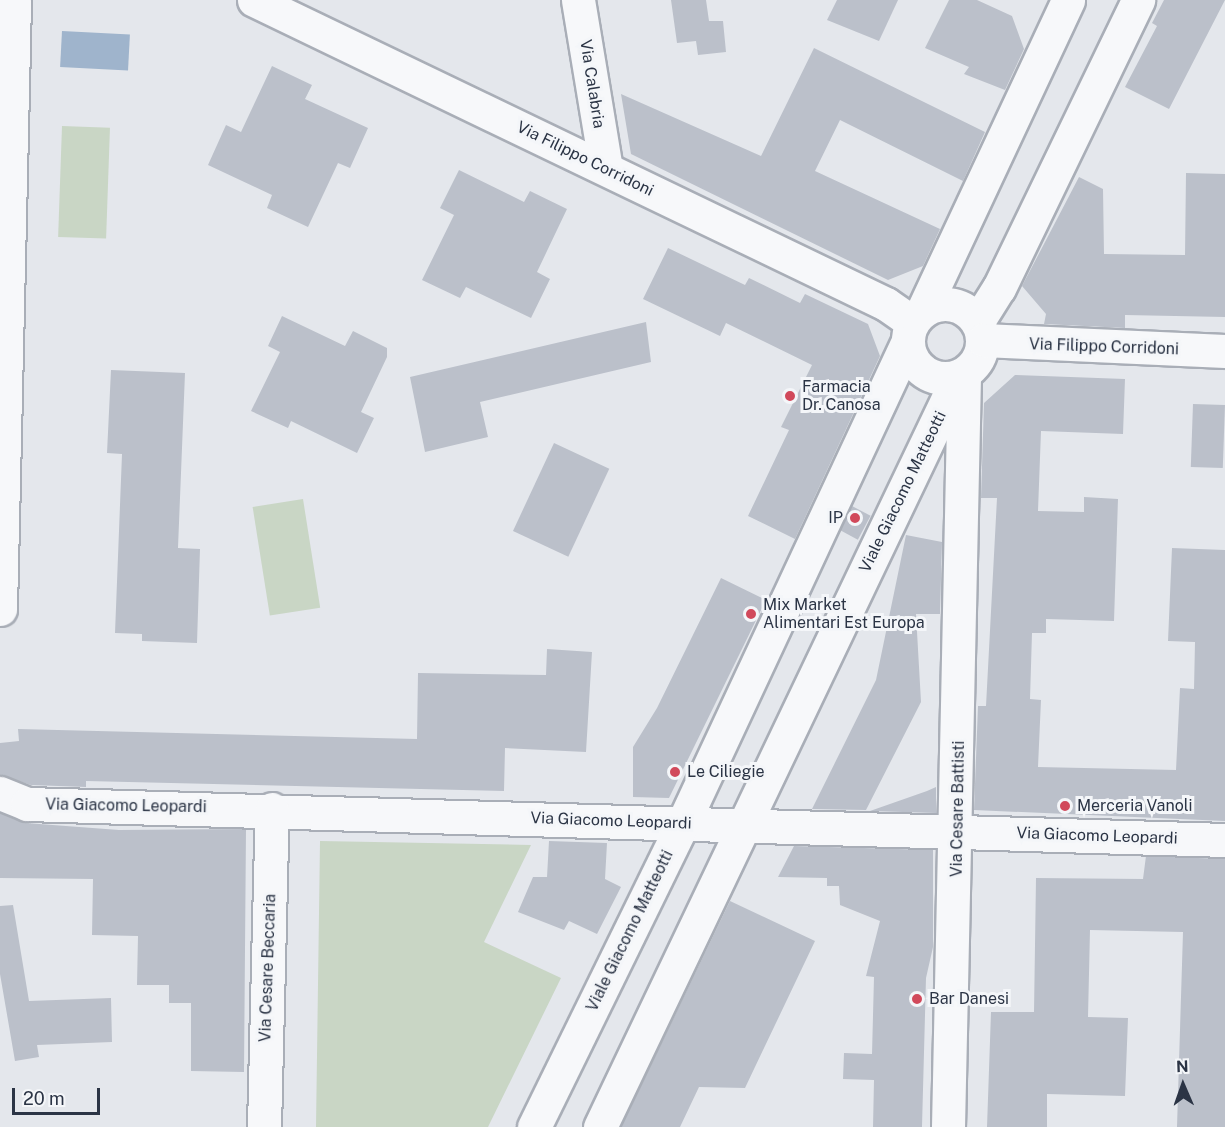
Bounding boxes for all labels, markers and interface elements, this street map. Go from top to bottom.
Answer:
street label: Via Calabria [576,38,608,130]
street label: Via Filippo Corridoni [513,117,657,201]
street label: Via Filippo Corridoni [1029,335,1179,359]
place label: Farmacia Dr. Canosa [802,377,881,415]
marker: Farmacia Dr. Canosa [783,389,797,403]
street label: Viale Giacomo Matteotti [855,408,951,576]
place label: IP [828,508,843,528]
marker: IP [848,511,862,525]
place label: Mix Market Alimentari Est Europa [763,595,925,633]
marker: Mix Market Alimentari Est Europa [744,607,758,621]
street label: Via Cesare Battisti [947,741,969,877]
place label: Le Ciliegie [687,762,765,782]
marker: Le Ciliegie [668,765,682,779]
street label: Via Giacomo Leopardi [45,795,207,817]
place label: Merceria Vanoli [1077,796,1193,816]
marker: Merceria Vanoli [1058,799,1072,813]
street label: Via Giacomo Leopardi [530,809,692,833]
street label: Via Giacomo Leopardi [1016,824,1178,848]
street label: Viale Giacomo Matteotti [582,847,678,1015]
street label: Via Cesare Beccaria [256,893,280,1043]
place label: Bar Danesi [929,989,1009,1009]
marker: Bar Danesi [910,992,924,1006]
north arrow [1153,1055,1213,1115]
text: N [1176,1057,1189,1076]
scale bar [15,1076,104,1114]
text: 20 m [23,1088,65,1109]

